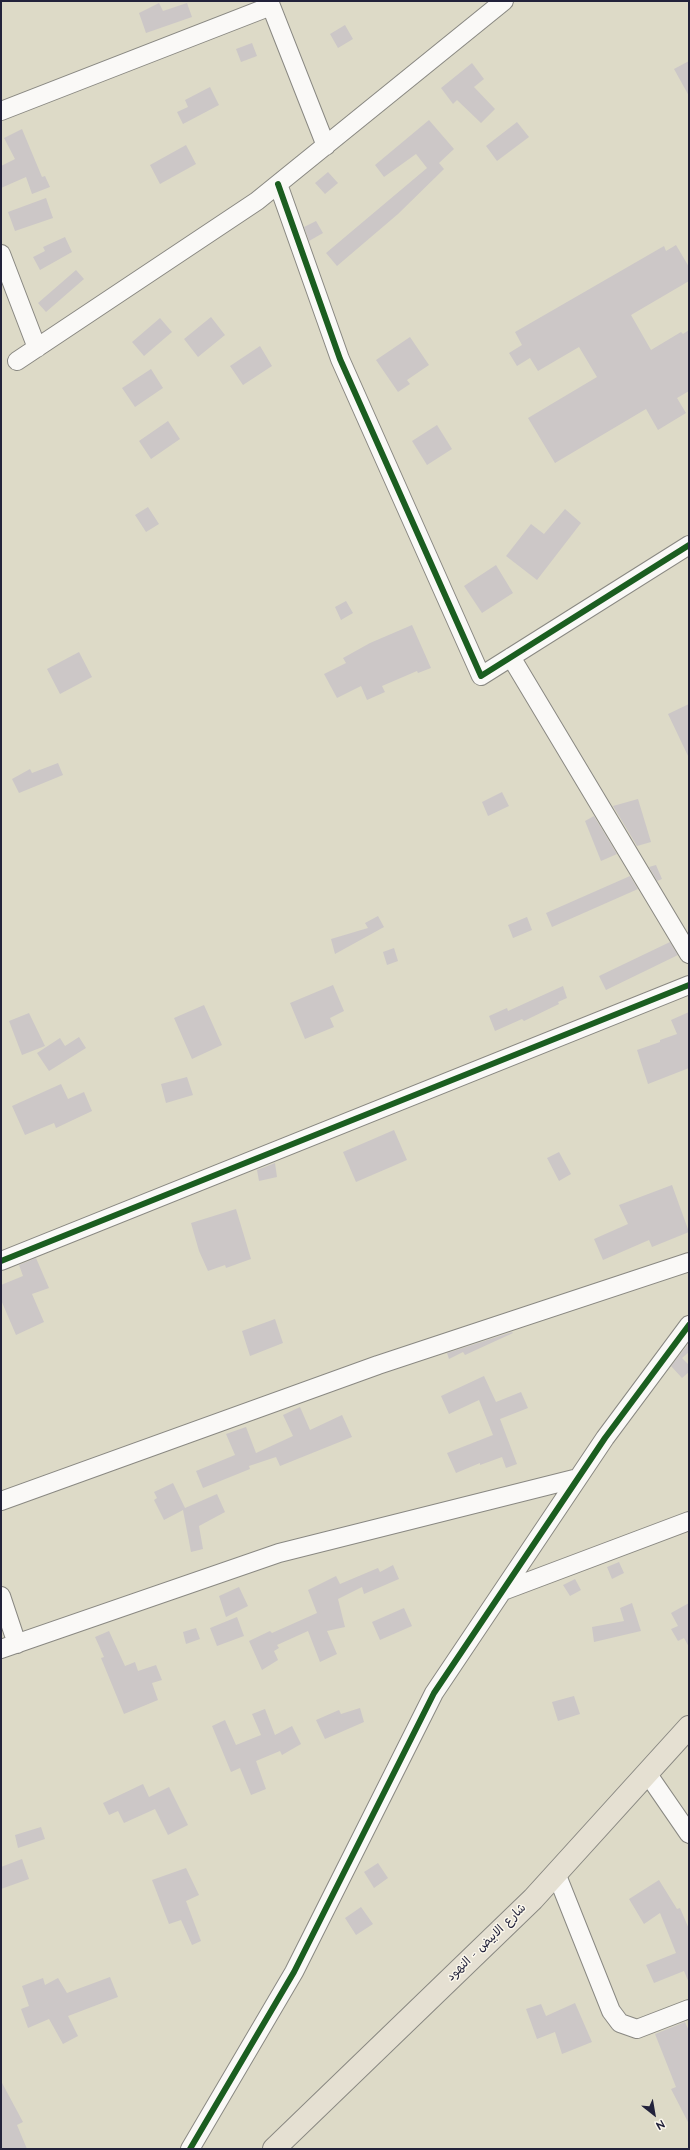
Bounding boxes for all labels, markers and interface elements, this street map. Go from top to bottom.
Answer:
street label: شارع الابيض - النهود [444,1901,530,1985]
north arrow [634,2094,674,2134]
text: N [654,2117,667,2133]

